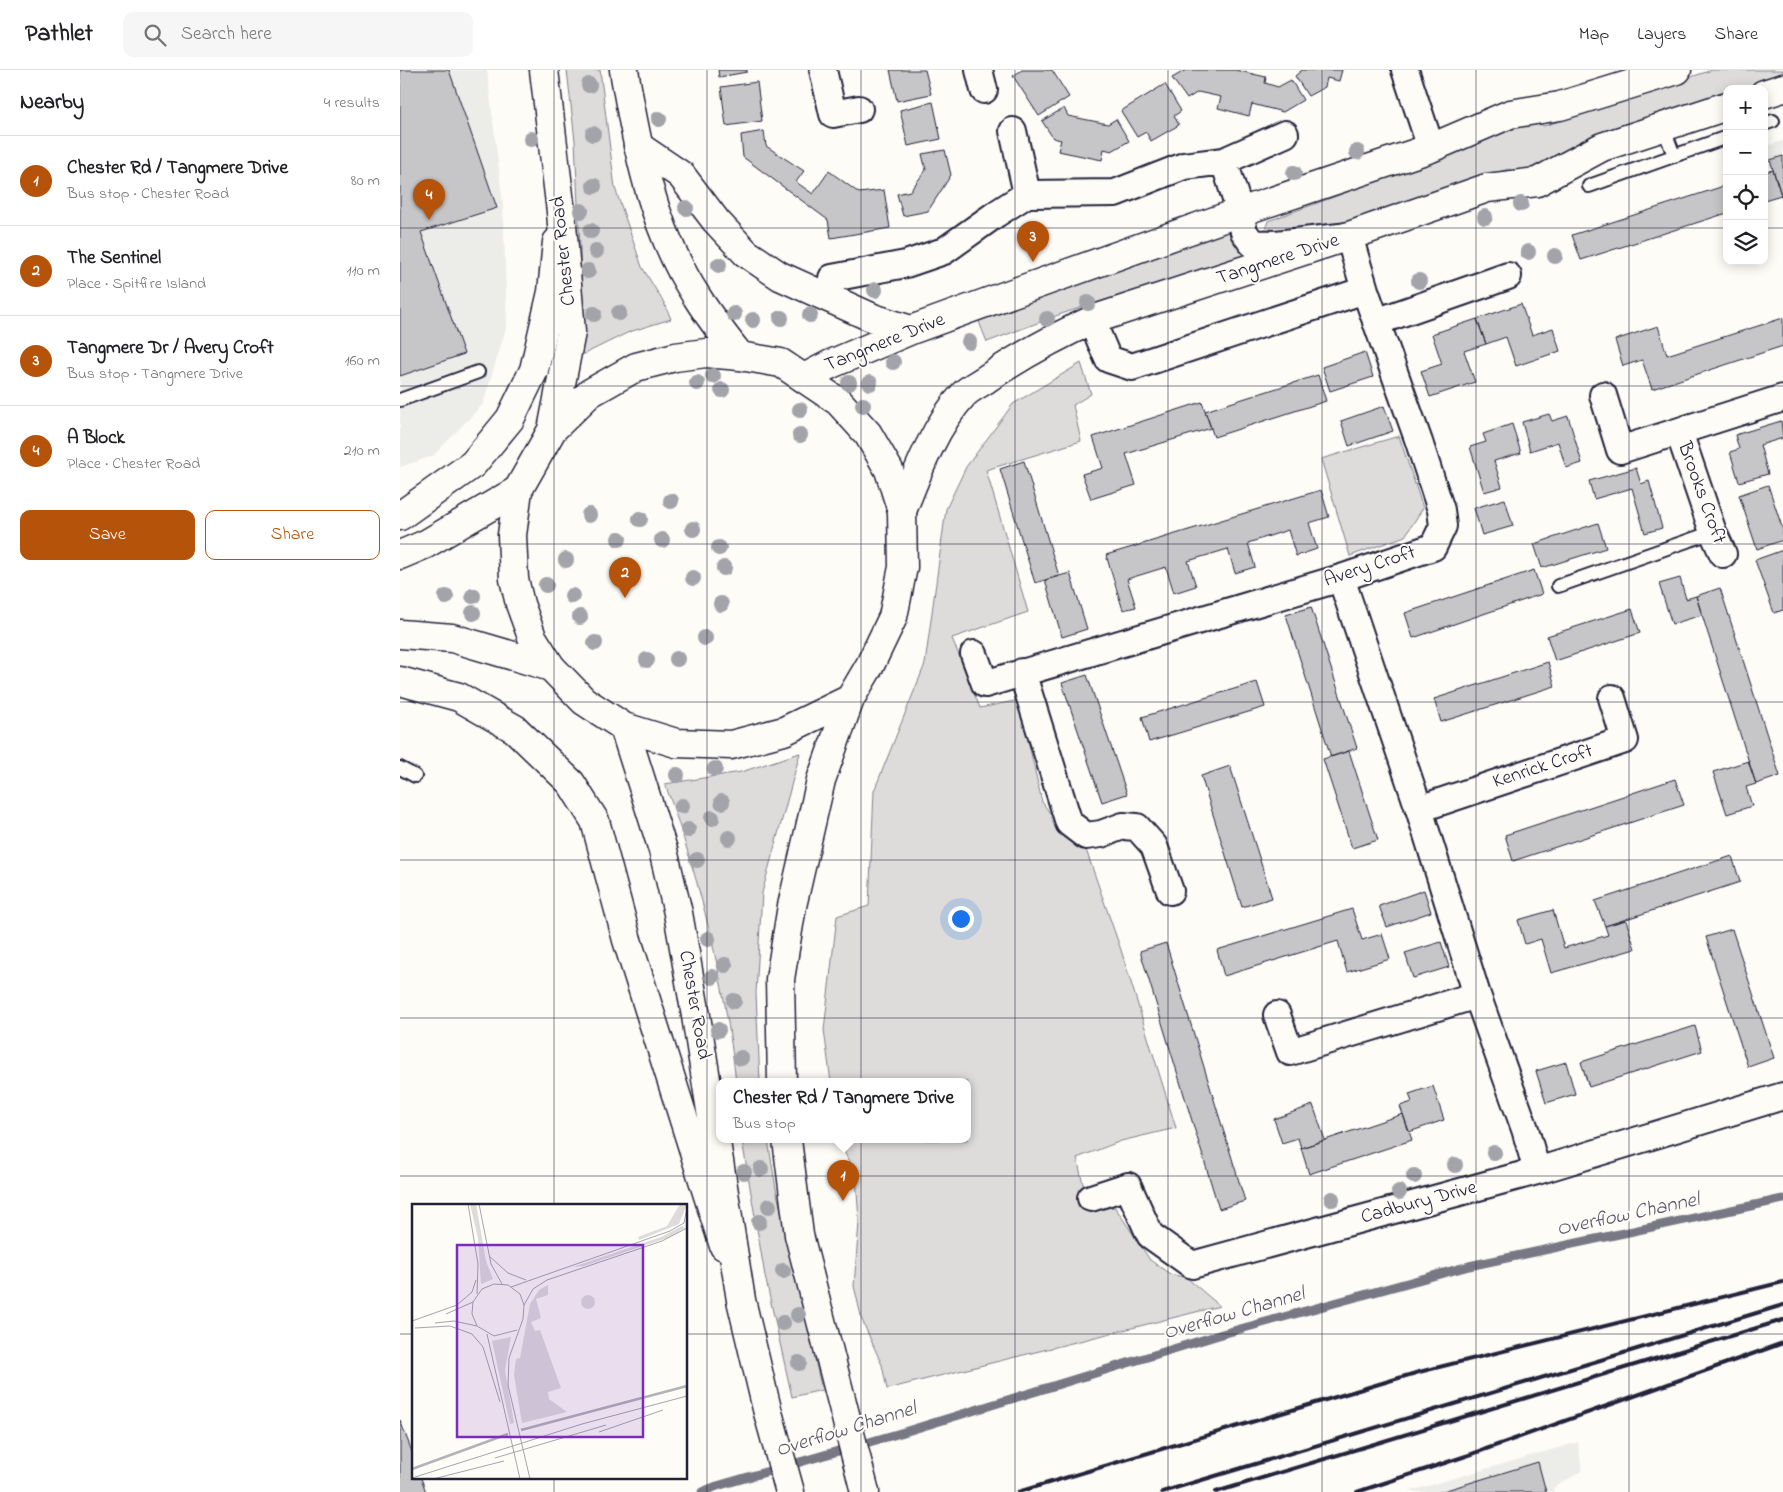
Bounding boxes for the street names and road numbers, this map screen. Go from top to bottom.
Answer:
street label: Chester Road [544,195,584,307]
street label: Tangmere Drive [1213,226,1343,294]
street label: Tangmere Drive [820,306,950,381]
street label: Brooks Croft [1669,437,1733,548]
street label: Avery Croft [1320,538,1420,595]
street label: Kenrick Croft [1489,737,1597,797]
street label: Chester Road [670,948,718,1062]
street label: Cadbury Drive [1358,1174,1480,1232]

